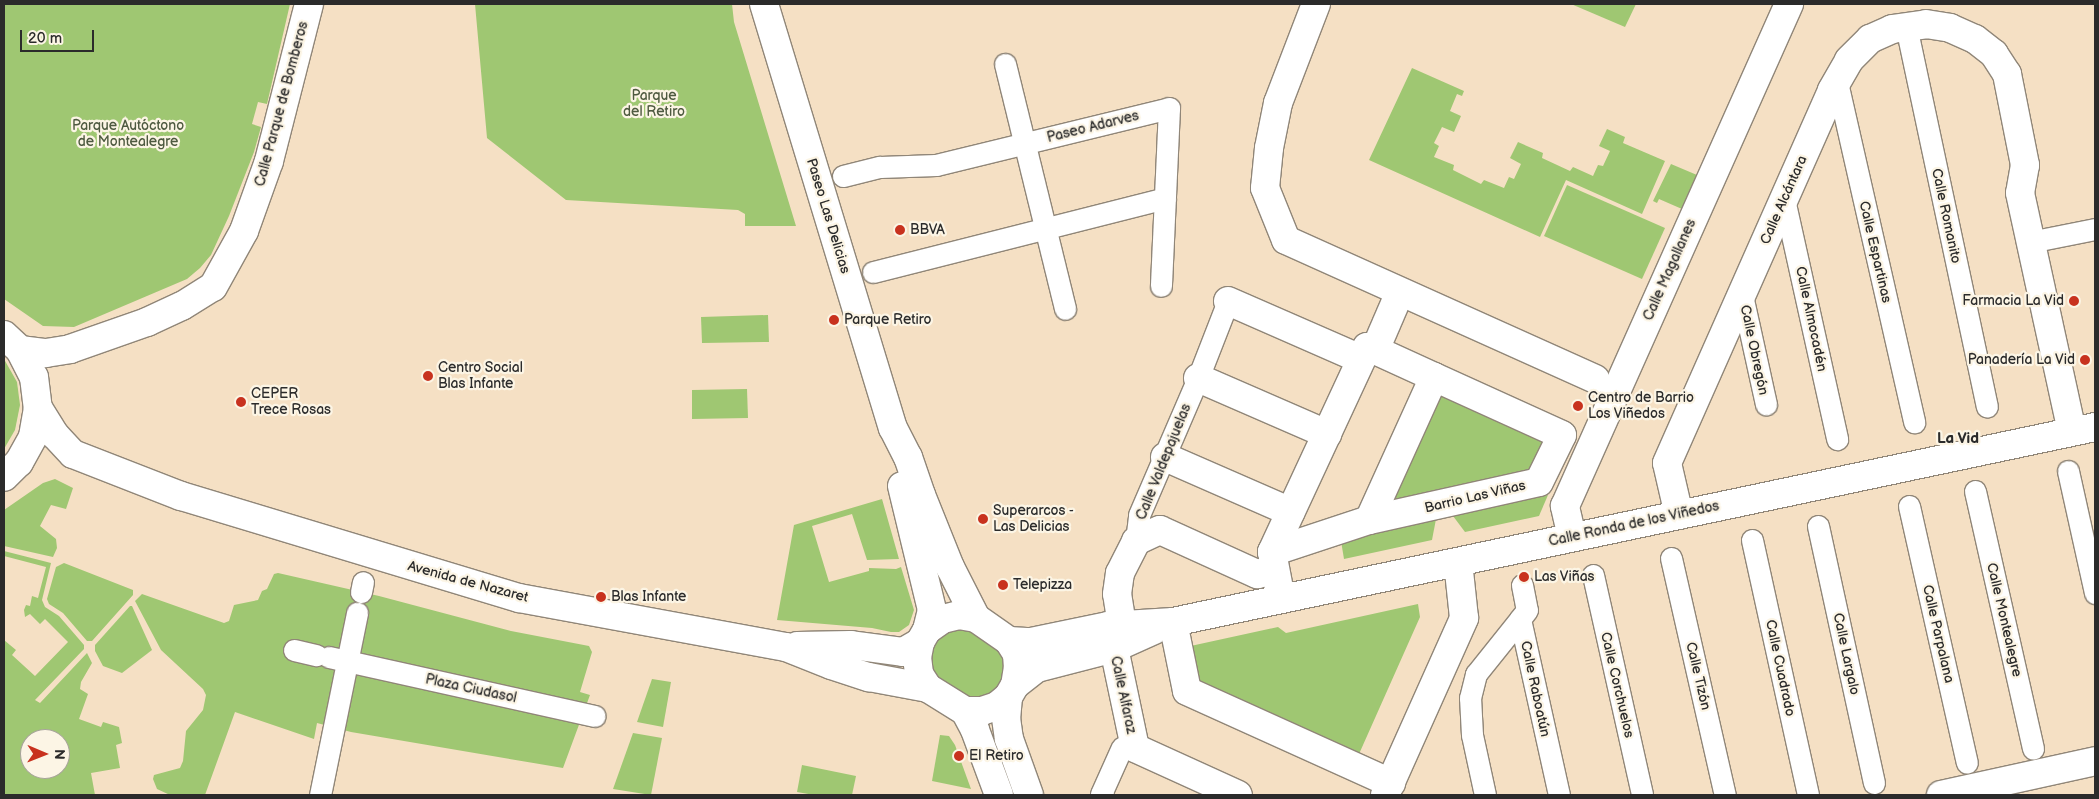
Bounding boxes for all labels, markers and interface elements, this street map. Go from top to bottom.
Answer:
scale bar [22,20,96,52]
street label: Calle Parque de Bomberos [252,20,312,188]
text: 20 m [28,29,62,48]
park label: Parque del Retiro [623,88,685,120]
street label: Paseo Adarves [1045,107,1141,147]
park label: Parque Autóctono de Montealegre [72,118,184,150]
street label: Calle Alcántara [1757,153,1811,247]
street label: Paseo Las Delicias [802,156,854,276]
street label: Calle Romanito [1928,167,1964,265]
street label: Calle Espartinas [1855,200,1895,304]
street label: Calle Magallanes [1640,217,1700,323]
place label: BBVA [910,222,945,238]
marker: BBVA [894,224,906,236]
street label: Calle Almocadén [1792,265,1830,373]
place label: Farmacia La Vid [1962,293,2064,309]
marker: Farmacia La Vid [2068,295,2080,307]
street label: Calle Obregón [1736,303,1772,397]
place label: Parque Retiro [844,312,932,328]
marker: Parque Retiro [828,314,840,326]
place label: Panadería La Vid [1967,352,2075,368]
marker: Panadería La Vid [2079,354,2091,366]
place label: Centro Social Blas Infante [438,360,523,392]
marker: Centro Social Blas Infante [422,370,434,382]
place label: CEPER Trece Rosas [251,386,331,418]
place label: Centro de Barrio Los Viñedos [1588,390,1694,422]
marker: CEPER Trece Rosas [235,396,247,408]
marker: Centro de Barrio Los Viñedos [1572,400,1584,412]
street label: Calle Valdepajuelas [1133,401,1195,523]
district label: La Vid [1937,430,1979,448]
street label: Barrio Las Viñas [1423,477,1527,517]
street label: Calle Ronda de los Viñedos [1547,498,1721,550]
place label: Superarcos - Las Delicias [993,503,1074,536]
marker: Superarcos - Las Delicias [977,513,989,525]
street label: Avenida de Nazaret [406,558,530,606]
street label: Calle Montealegre [1983,561,2025,679]
place label: Las Viñas [1534,569,1595,585]
marker: Las Viñas [1518,571,1530,583]
place label: Telepizza [1013,577,1072,593]
marker: Telepizza [997,579,1009,591]
street label: Calle Parpalana [1919,583,1957,685]
place label: Blas Infante [611,589,686,605]
marker: Blas Infante [595,591,607,603]
street label: Calle Largalo [1829,611,1863,697]
street label: Calle Cuadrado [1762,618,1798,718]
street label: Calle Corchuelos [1597,631,1637,739]
street label: Calle Raboatún [1517,640,1553,738]
street label: Calle Tizón [1682,640,1714,712]
street label: Calle Alfaraz [1107,655,1139,735]
street label: Plaza Ciudasol [424,671,518,707]
north arrow [20,729,70,779]
place label: El Retiro [969,748,1024,764]
text: N [51,749,68,760]
marker: El Retiro [953,750,965,762]

